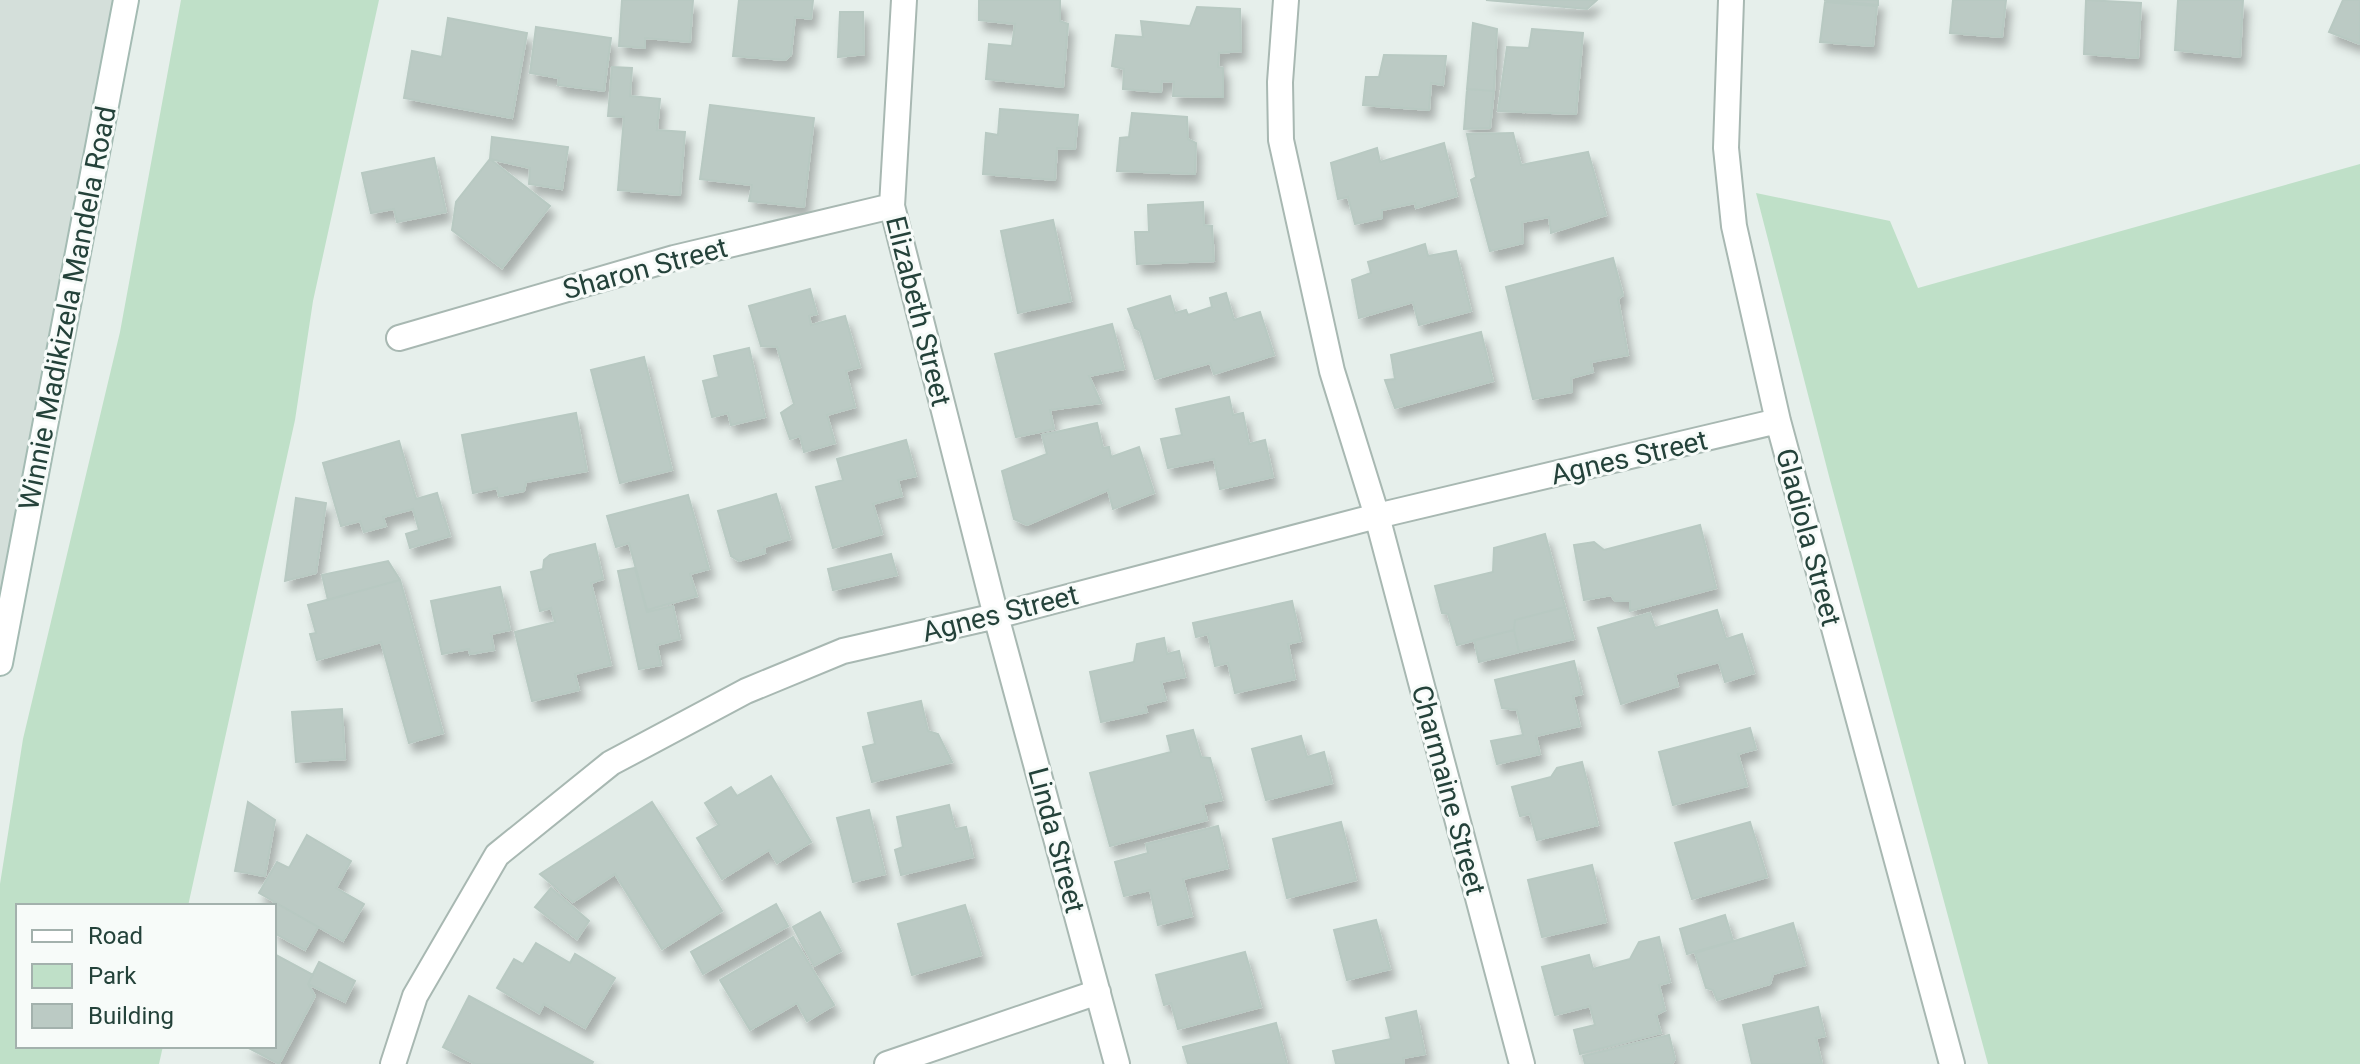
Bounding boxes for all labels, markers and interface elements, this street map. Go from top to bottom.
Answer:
street label: Winnie Madikizela Mandela Road [12,103,123,513]
street label: Elizabeth Street [879,213,958,410]
street label: Sharon Street [559,231,731,306]
street label: Agnes Street [1548,423,1711,492]
street label: Gladiola Street [1769,445,1848,630]
street label: Agnes Street [919,578,1082,649]
street label: Charmaine Street [1405,681,1492,899]
street label: Linda Street [1021,764,1092,916]
legend [16,904,276,1048]
text: Road [88,922,143,950]
text: Park [88,962,137,990]
text: Building [88,1002,174,1030]

